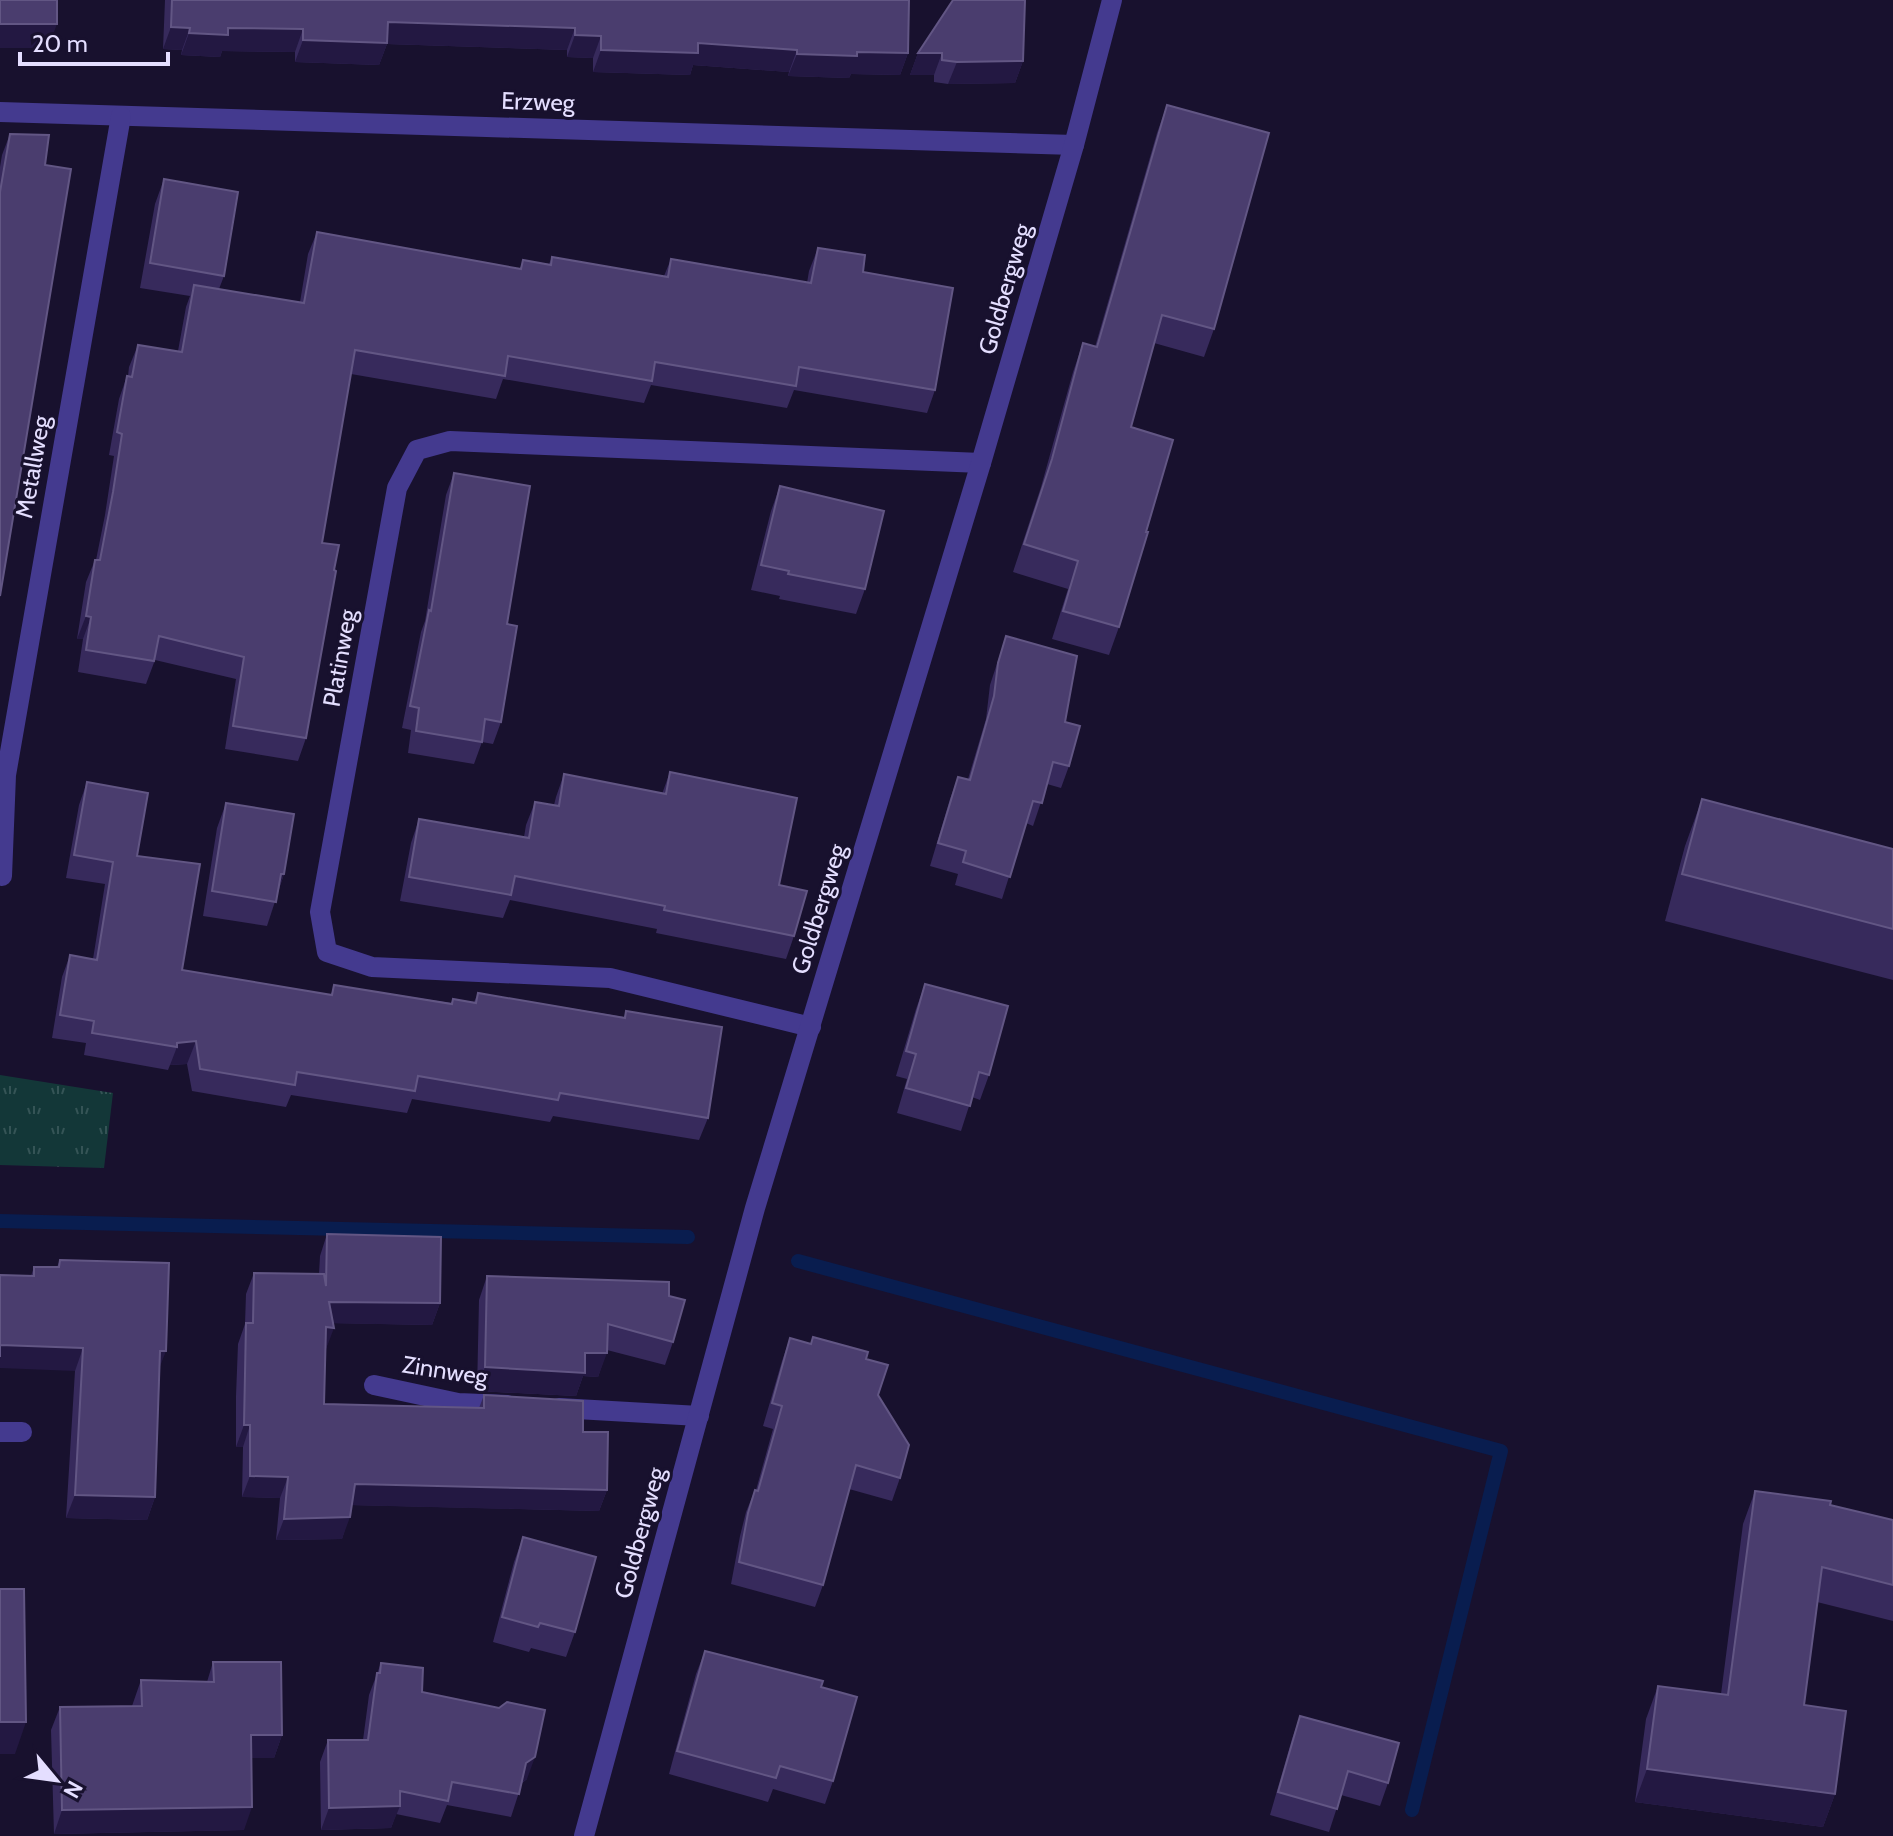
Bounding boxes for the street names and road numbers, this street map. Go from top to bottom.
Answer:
street label: Erzweg [501,86,576,117]
street label: Goldbergweg [972,219,1037,358]
street label: Metallweg [9,412,56,521]
street label: Platinweg [317,606,363,709]
street label: Goldbergweg [785,839,852,977]
street label: Zinnweg [400,1349,491,1392]
street label: Goldbergweg [608,1463,671,1602]

